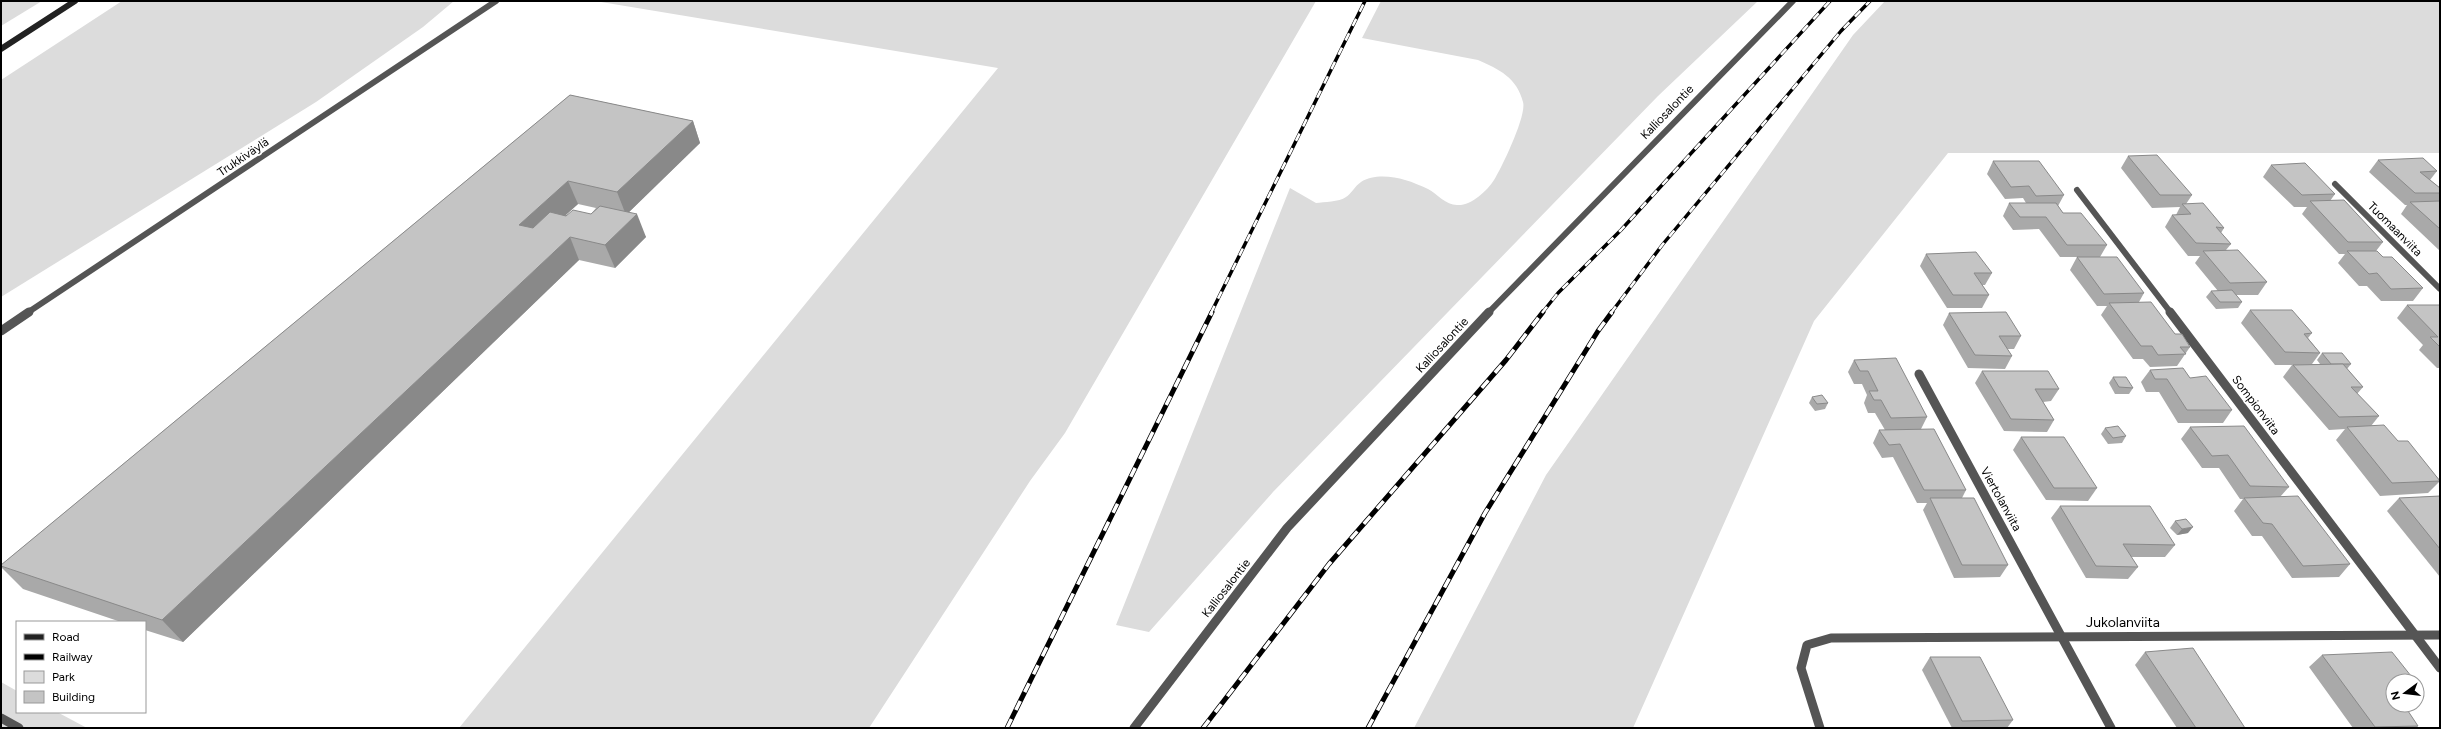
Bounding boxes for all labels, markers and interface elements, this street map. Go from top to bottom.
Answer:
street label: Kalliosalontie [1638,82,1697,142]
street label: Trukkiväylä [215,135,271,179]
street label: Tuomaanviita [2365,199,2425,259]
street label: Kalliosalontie [1413,314,1471,375]
street label: Sompionviita [2229,373,2283,437]
street label: Viertolanviita [1978,465,2024,533]
street label: Kalliosalontie [1199,556,1253,620]
street label: Jukolanviita [2086,614,2160,631]
legend [16,621,146,713]
text: Road [52,630,80,644]
text: Railway [52,650,93,664]
text: Park [52,670,75,684]
north arrow [2385,673,2425,713]
text: Building [52,690,95,704]
text: N [2388,690,2403,701]

